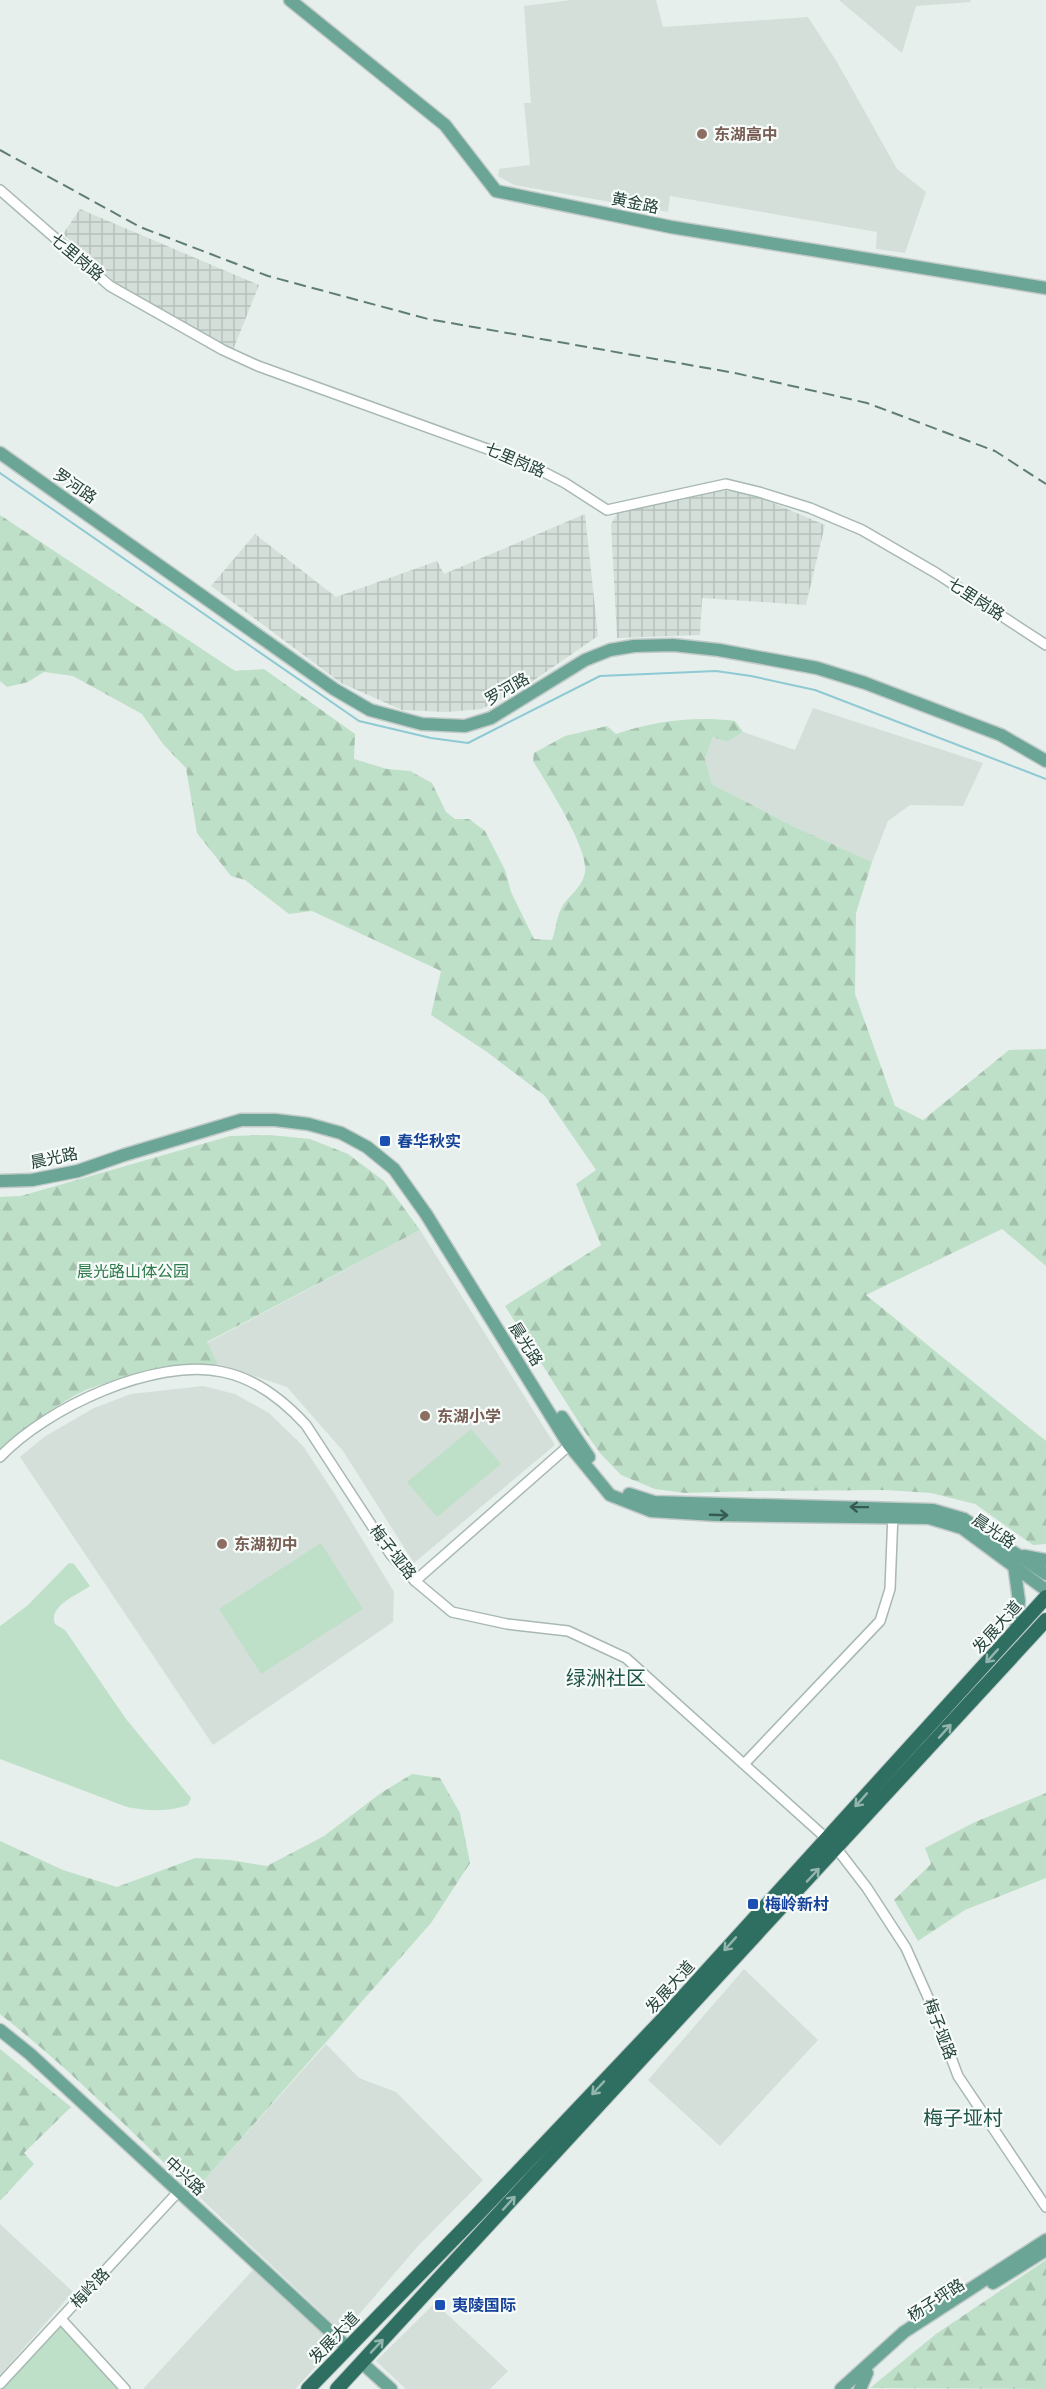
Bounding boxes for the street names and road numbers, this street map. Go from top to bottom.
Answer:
street label: 黄金路 [609,187,661,219]
street label: 七里岗路 [45,228,109,286]
street label: 七里岗路 [481,437,549,483]
street label: 罗河路 [49,463,101,509]
street label: 七里岗路 [943,572,1009,626]
street label: 罗河路 [480,667,534,711]
street label: 晨光路 [28,1142,80,1174]
street label: 晨光路 [504,1318,548,1370]
street label: 晨光路 [968,1508,1020,1554]
street label: 梅子垭路 [364,1520,422,1584]
street label: 发展大道 [967,1596,1027,1658]
street label: 发展大道 [640,1956,700,2018]
street label: 梅子垭路 [918,1995,962,2063]
street label: 中兴路 [160,2151,210,2201]
street label: 梅岭路 [65,2263,115,2313]
street label: 杨子坪路 [903,2273,969,2327]
street label: 发展大道 [303,2307,365,2369]

